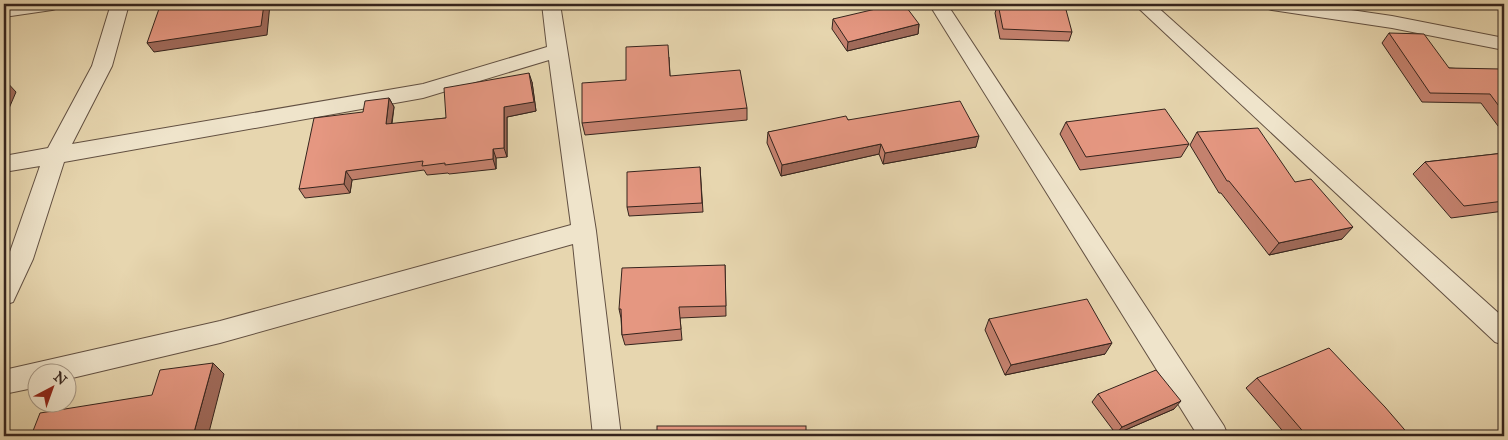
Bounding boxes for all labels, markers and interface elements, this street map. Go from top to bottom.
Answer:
north arrow [28,362,78,412]
text: N [50,368,70,389]

